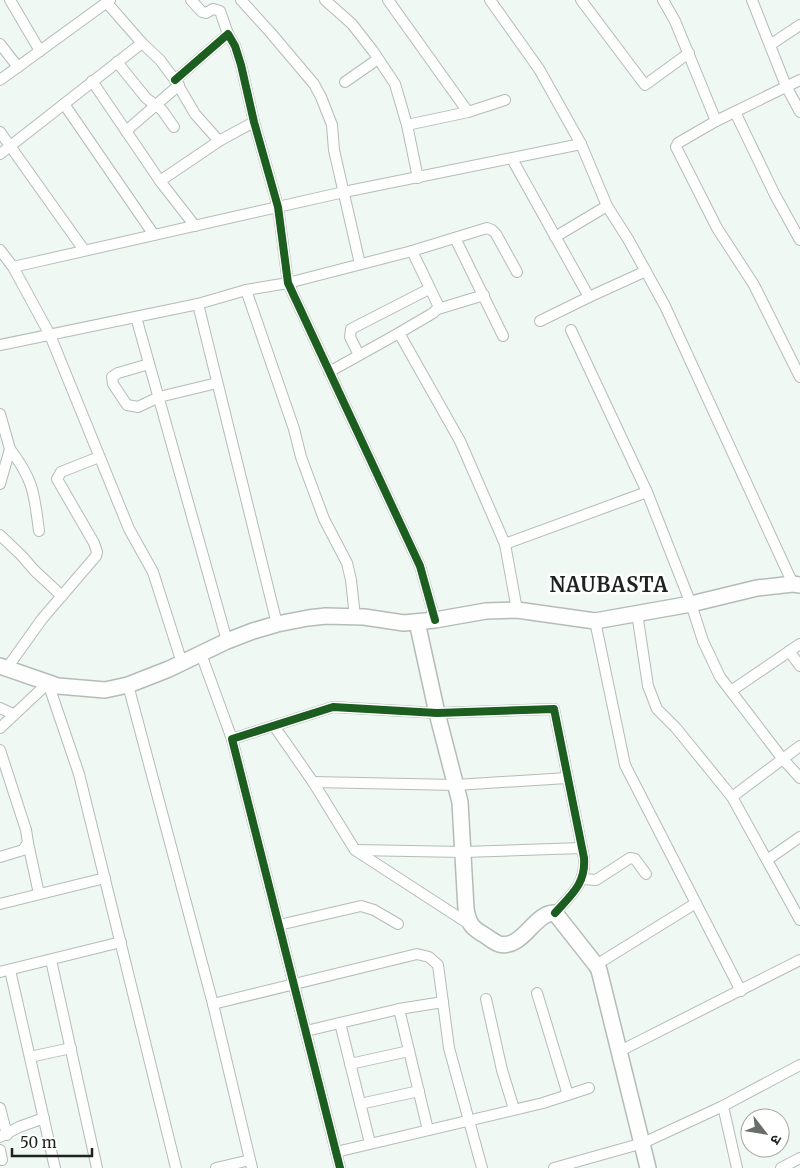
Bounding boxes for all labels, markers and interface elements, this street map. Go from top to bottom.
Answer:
district label: NAUBASTA [549,572,669,597]
north arrow [740,1108,790,1158]
scale bar [12,1126,92,1158]
text: उ [766,1132,786,1149]
text: 50 m [20,1133,57,1152]

